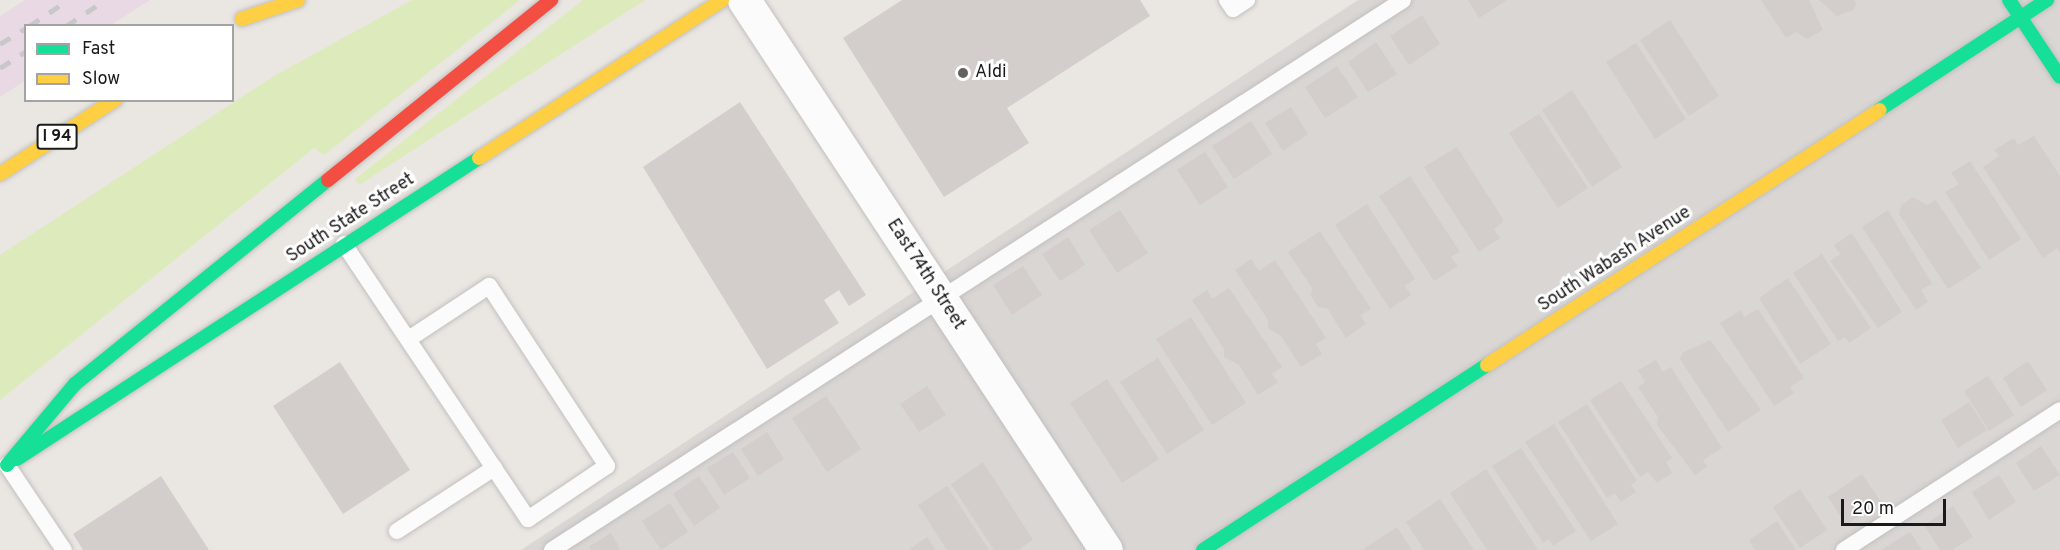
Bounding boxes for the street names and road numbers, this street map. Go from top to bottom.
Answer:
road number: I 94 [36,124,78,150]
street label: South State Street [283,170,419,268]
street label: South Wabash Avenue [1534,202,1696,318]
street label: East 74th Street [881,215,969,335]

